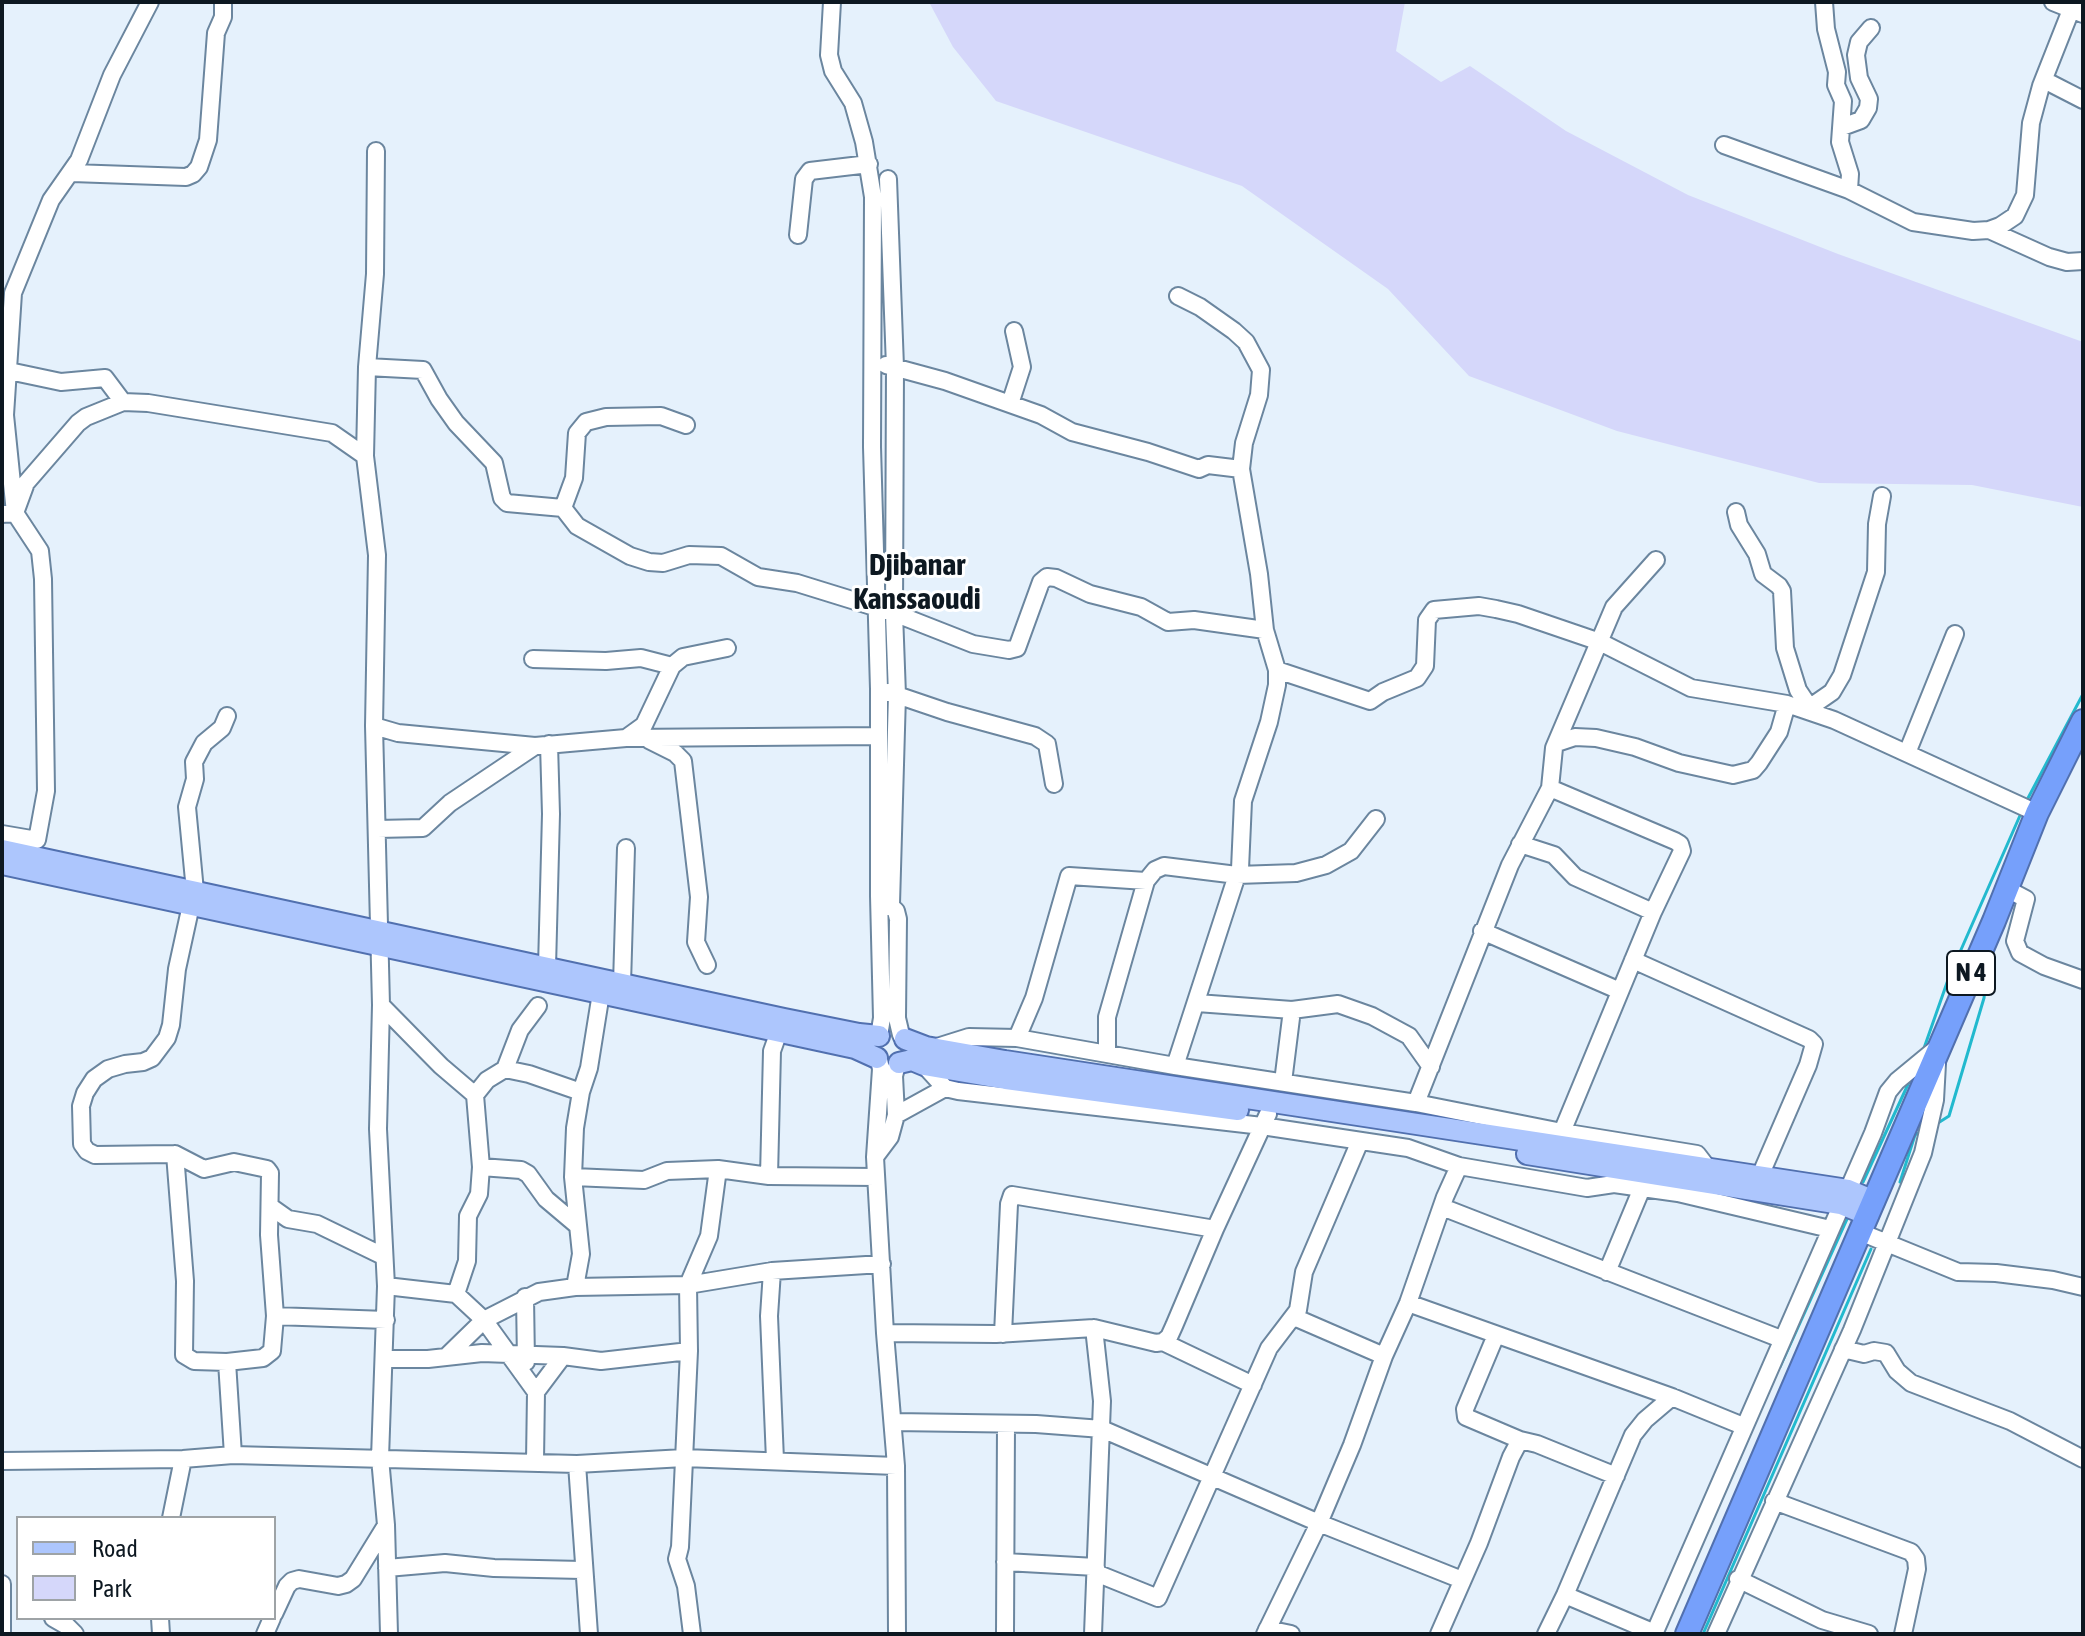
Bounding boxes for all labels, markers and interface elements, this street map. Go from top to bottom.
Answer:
district label: Djibanar Kanssaoudi [853,548,981,618]
road number: N 4 [1947,951,1995,995]
legend [16,1516,276,1620]
text: Road [92,1535,138,1562]
text: Park [92,1575,132,1602]

